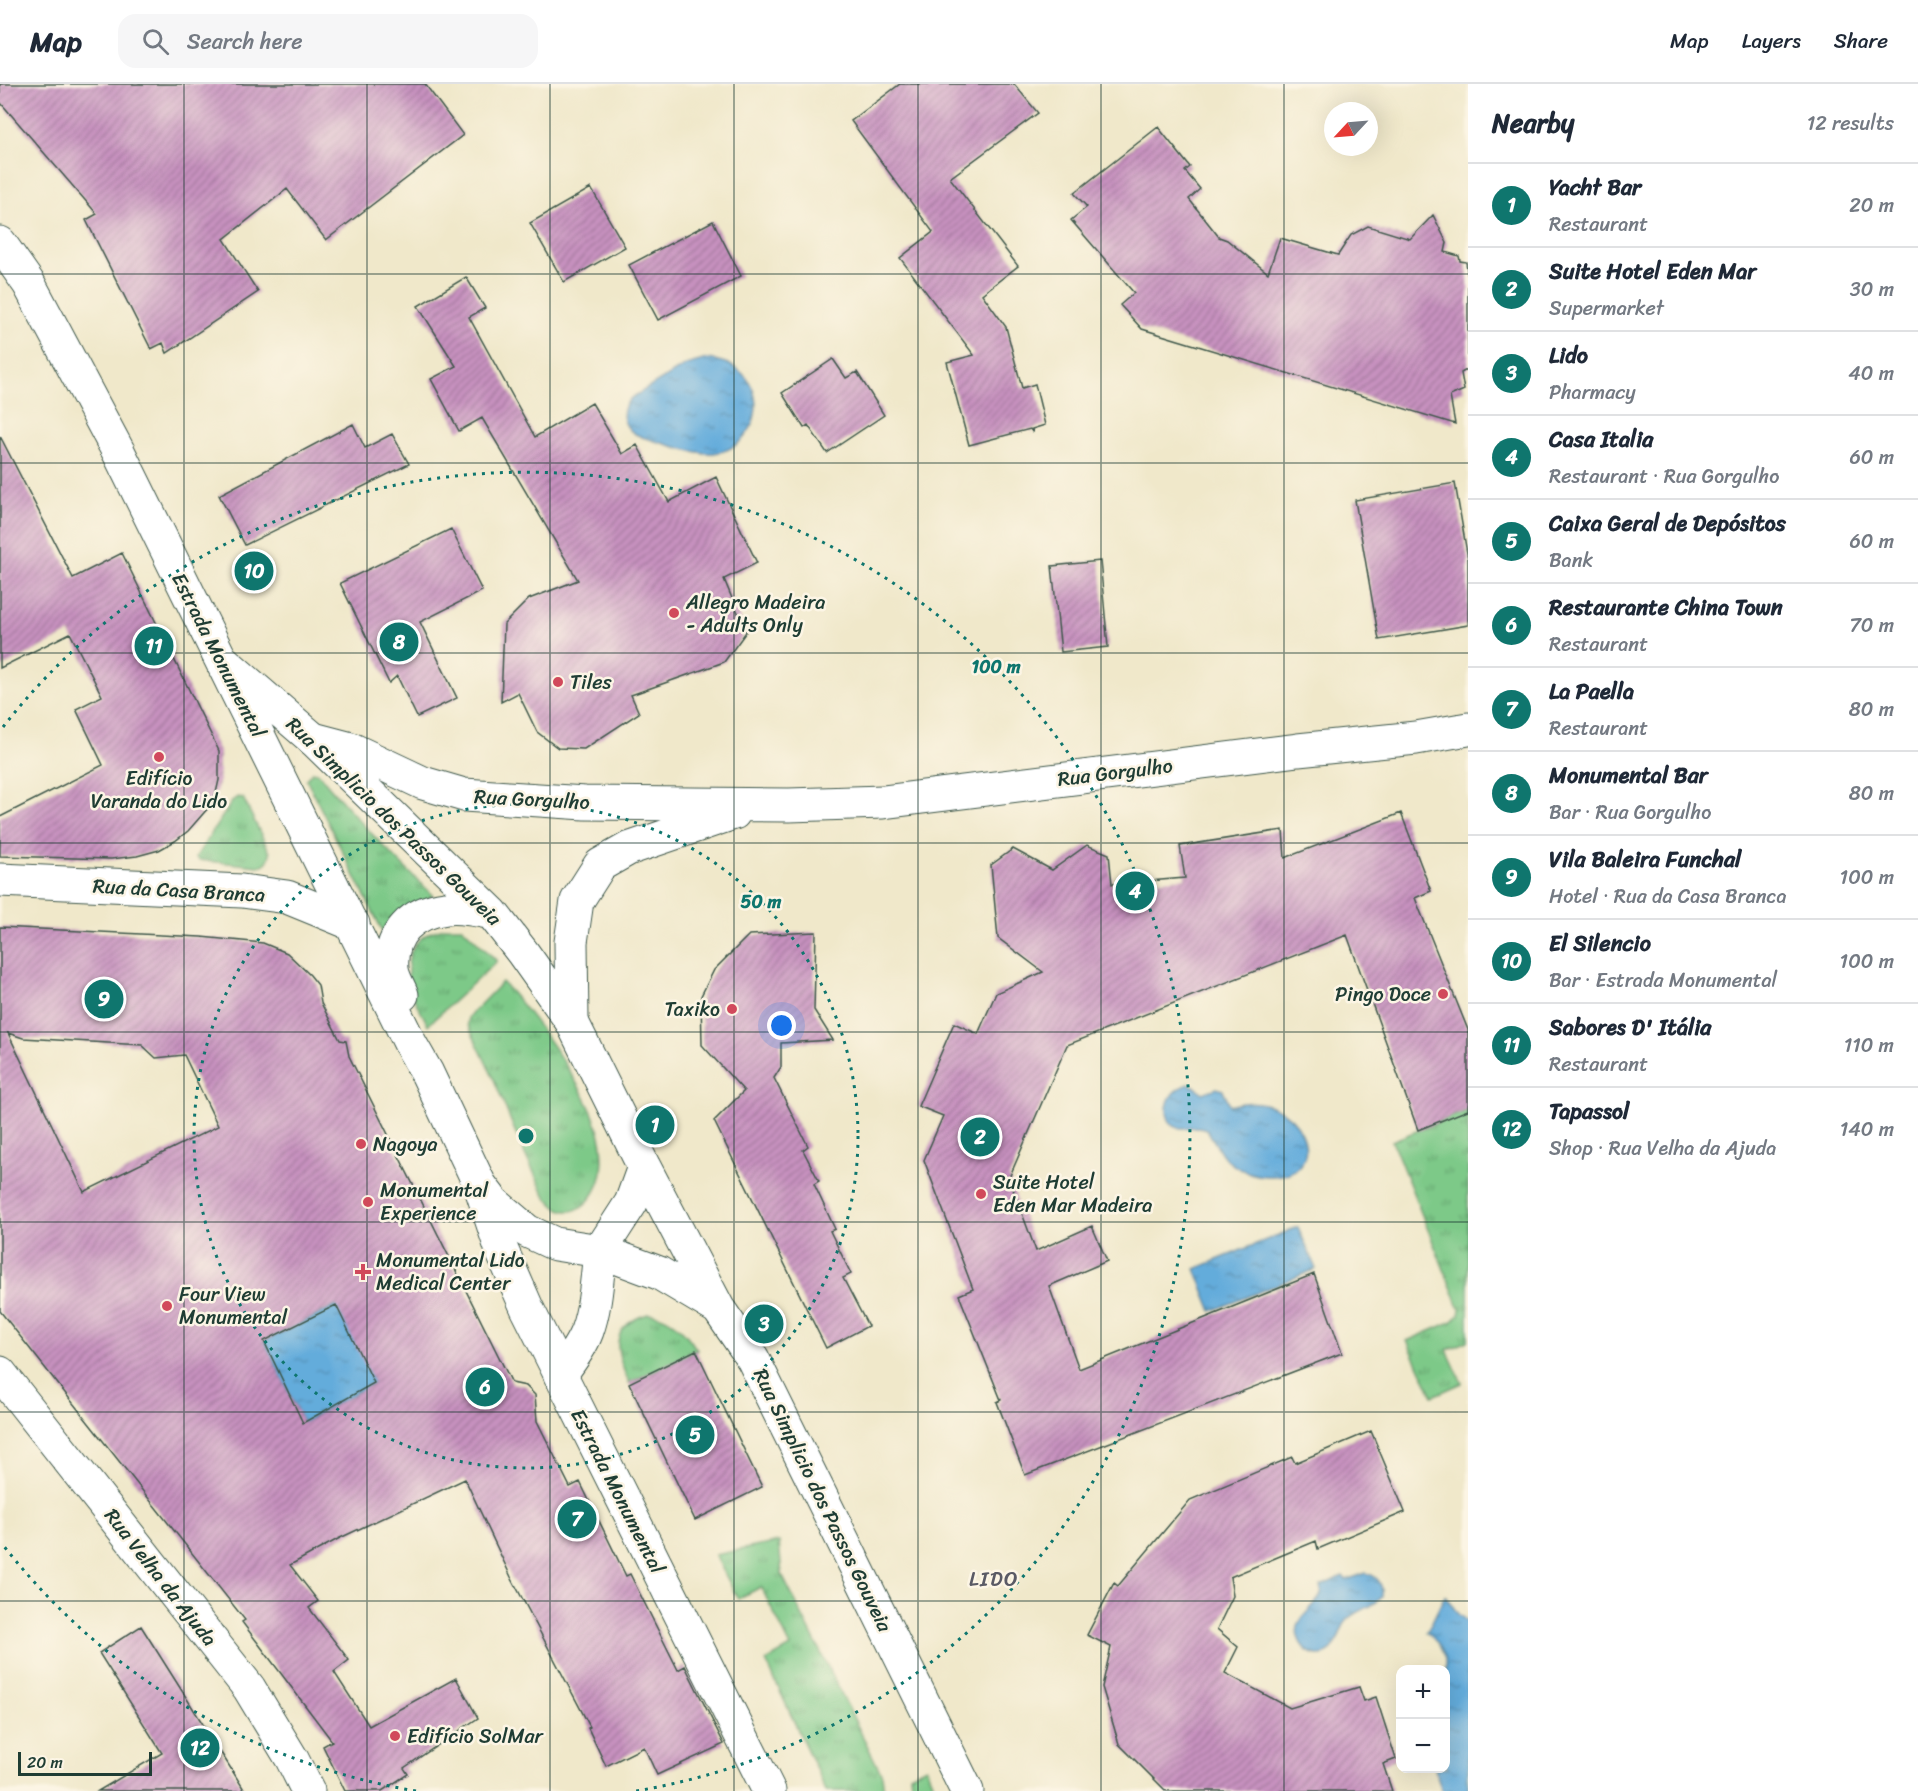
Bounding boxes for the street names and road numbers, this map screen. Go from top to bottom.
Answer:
street label: Estrada Monumental [162,566,276,744]
street label: Rua Simplicio dos Passos Gouveia [277,708,511,935]
street label: Rua Gorgulho [1055,748,1175,797]
street label: Rua Gorgulho [473,779,591,820]
street label: Rua da Casa Branca [92,869,266,912]
street label: Rua Simplicio dos Passos Gouveia [743,1362,902,1639]
street label: Estrada Monumental [561,1402,675,1580]
street label: Rua Velha da Ajuda [95,1500,226,1654]

